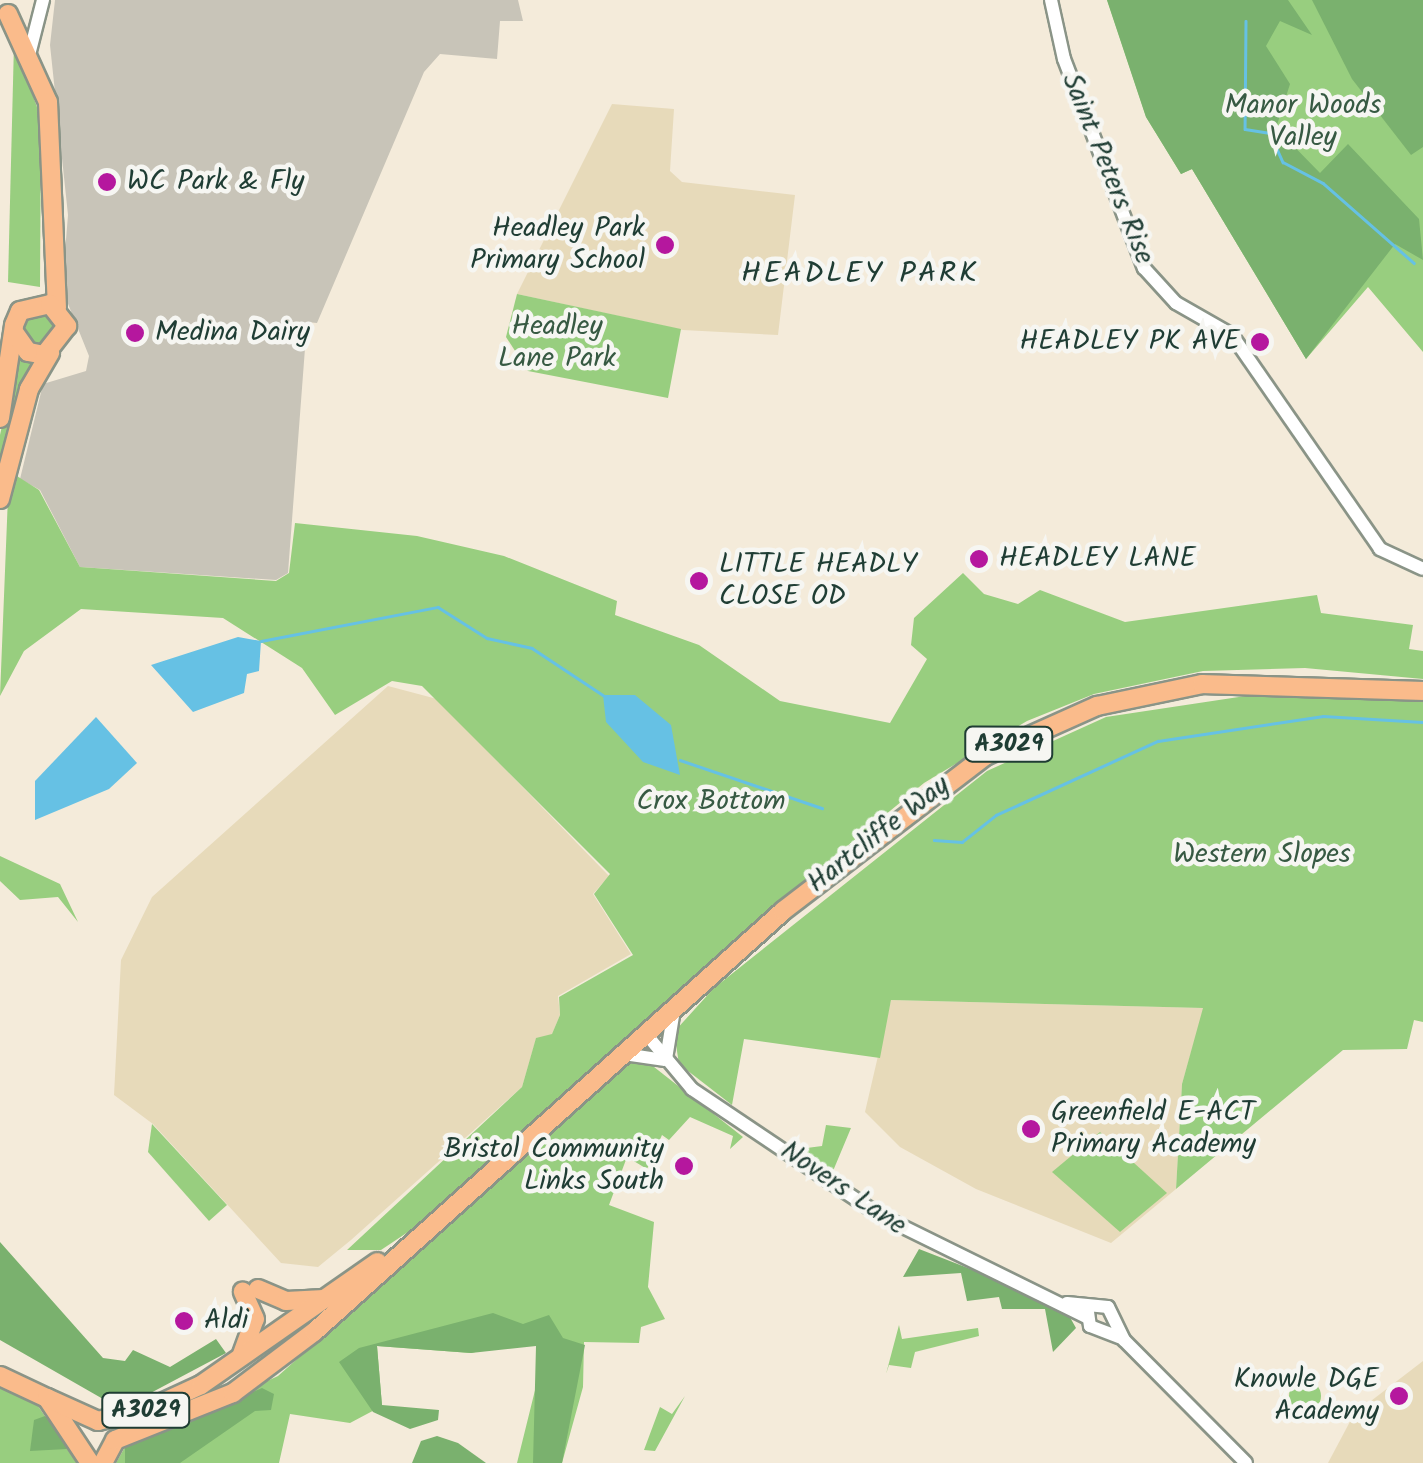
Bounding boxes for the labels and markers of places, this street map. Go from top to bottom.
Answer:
place label: WC Park & Fly [127,165,304,199]
marker: WC Park & Fly [96,171,118,193]
place label: Headley Park Primary School [470,212,645,278]
marker: Headley Park Primary School [654,234,676,256]
place label: Medina Dairy [155,316,310,350]
marker: Medina Dairy [124,322,146,344]
place label: HEADLEY PK AVE [1020,325,1240,359]
marker: HEADLEY PK AVE [1249,331,1271,353]
place label: HEADLEY LANE [999,542,1196,576]
place label: LITTLE HEADLY CLOSE OD [719,548,917,614]
marker: HEADLEY LANE [968,548,990,570]
marker: LITTLE HEADLY CLOSE OD [688,570,710,592]
place label: Greenfield E-ACT Primary Academy [1051,1096,1256,1162]
marker: Greenfield E-ACT Primary Academy [1020,1118,1042,1140]
place label: Bristol Community Links South [444,1133,664,1199]
marker: Bristol Community Links South [673,1155,695,1177]
place label: Aldi [204,1304,249,1338]
marker: Aldi [173,1310,195,1332]
place label: Knowle DGE Academy [1234,1363,1379,1429]
marker: Knowle DGE Academy [1388,1385,1410,1407]

